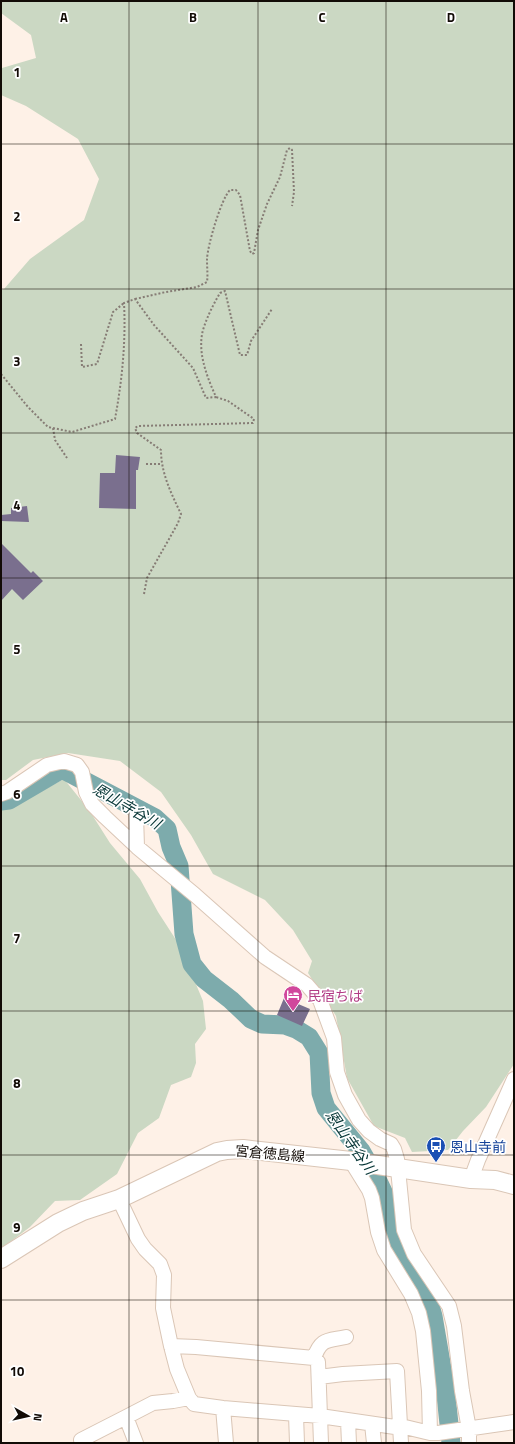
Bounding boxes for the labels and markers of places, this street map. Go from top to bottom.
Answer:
hotel icon: 民宿ちば [282,984,304,1012]
place label: 民宿ちば [307,985,363,1006]
bus stop icon: 恩山寺前 [425,1135,447,1163]
place label: 恩山寺前 [450,1136,506,1157]

